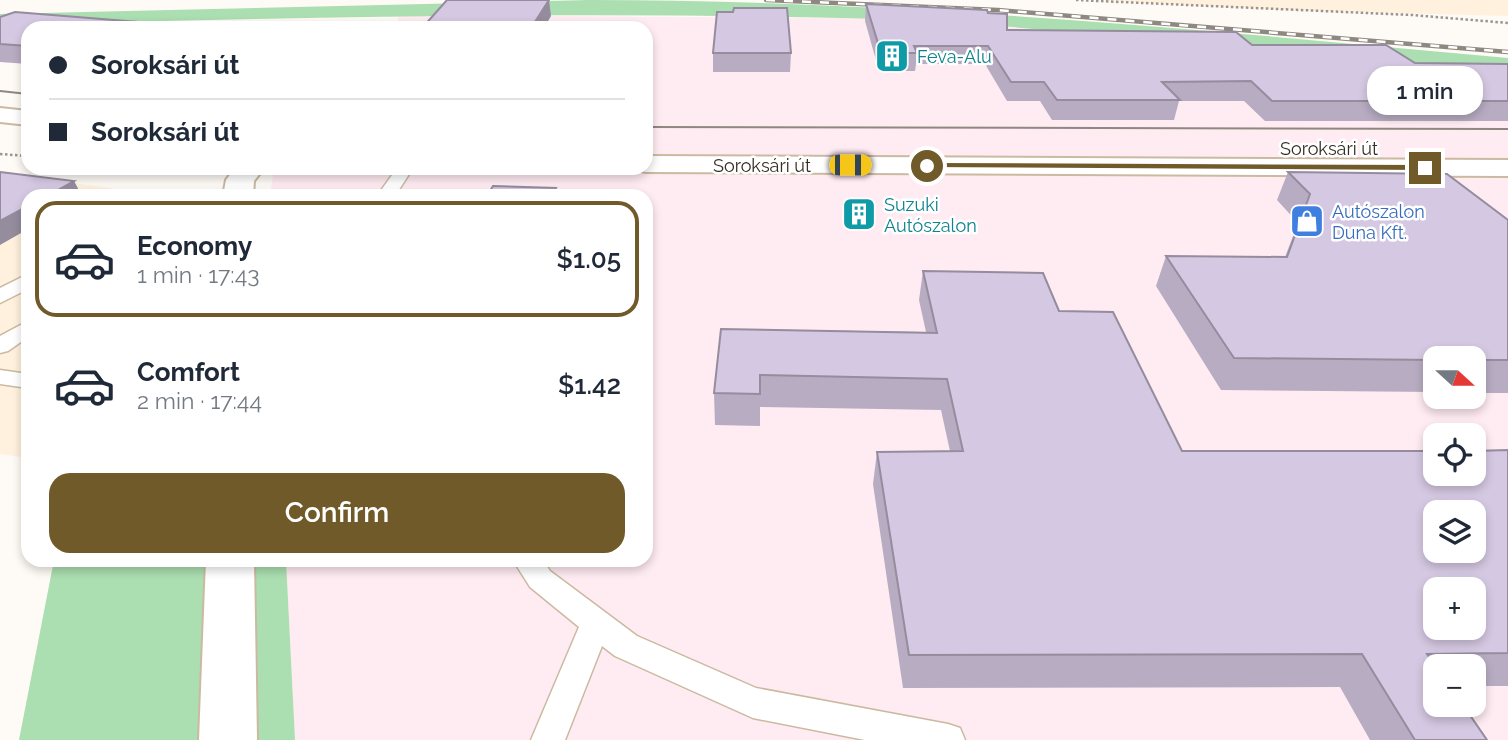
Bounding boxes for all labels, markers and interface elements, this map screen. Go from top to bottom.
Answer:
building icon: Feva-Alu [873,37,911,75]
place label: Feva-Alu [917,46,992,67]
text: Soroksári út [91,50,239,80]
callout: 1 min [1367,66,1483,116]
text: 1 min [1396,77,1454,104]
text: Soroksári út [91,117,239,147]
street label: Soroksári út [1280,138,1378,159]
route start [911,150,943,182]
route end [1409,152,1441,184]
street label: Soroksári út [713,155,811,176]
car [830,155,872,176]
place label: Suzuki Autószalon [884,194,977,236]
building icon: Suzuki Autószalon [840,195,878,233]
place label: Autószalon Duna Kft. [1332,201,1425,243]
shop icon: Autószalon Duna Kft. [1288,202,1326,240]
icon: car [53,228,116,291]
text: Economy [137,231,252,261]
text: $1.05 [557,244,621,274]
text: 1 min · 17:43 [137,261,260,288]
north arrow [1423,346,1486,410]
map controls [1423,346,1486,717]
icon: car [53,354,116,417]
text: Comfort [137,357,240,387]
text: $1.42 [558,370,621,400]
text: 2 min · 17:44 [137,387,262,414]
button: locate [1423,423,1486,486]
button: Confirm [49,473,625,553]
button: layers [1423,500,1486,563]
button: + [1423,577,1486,640]
button: − [1423,654,1486,717]

